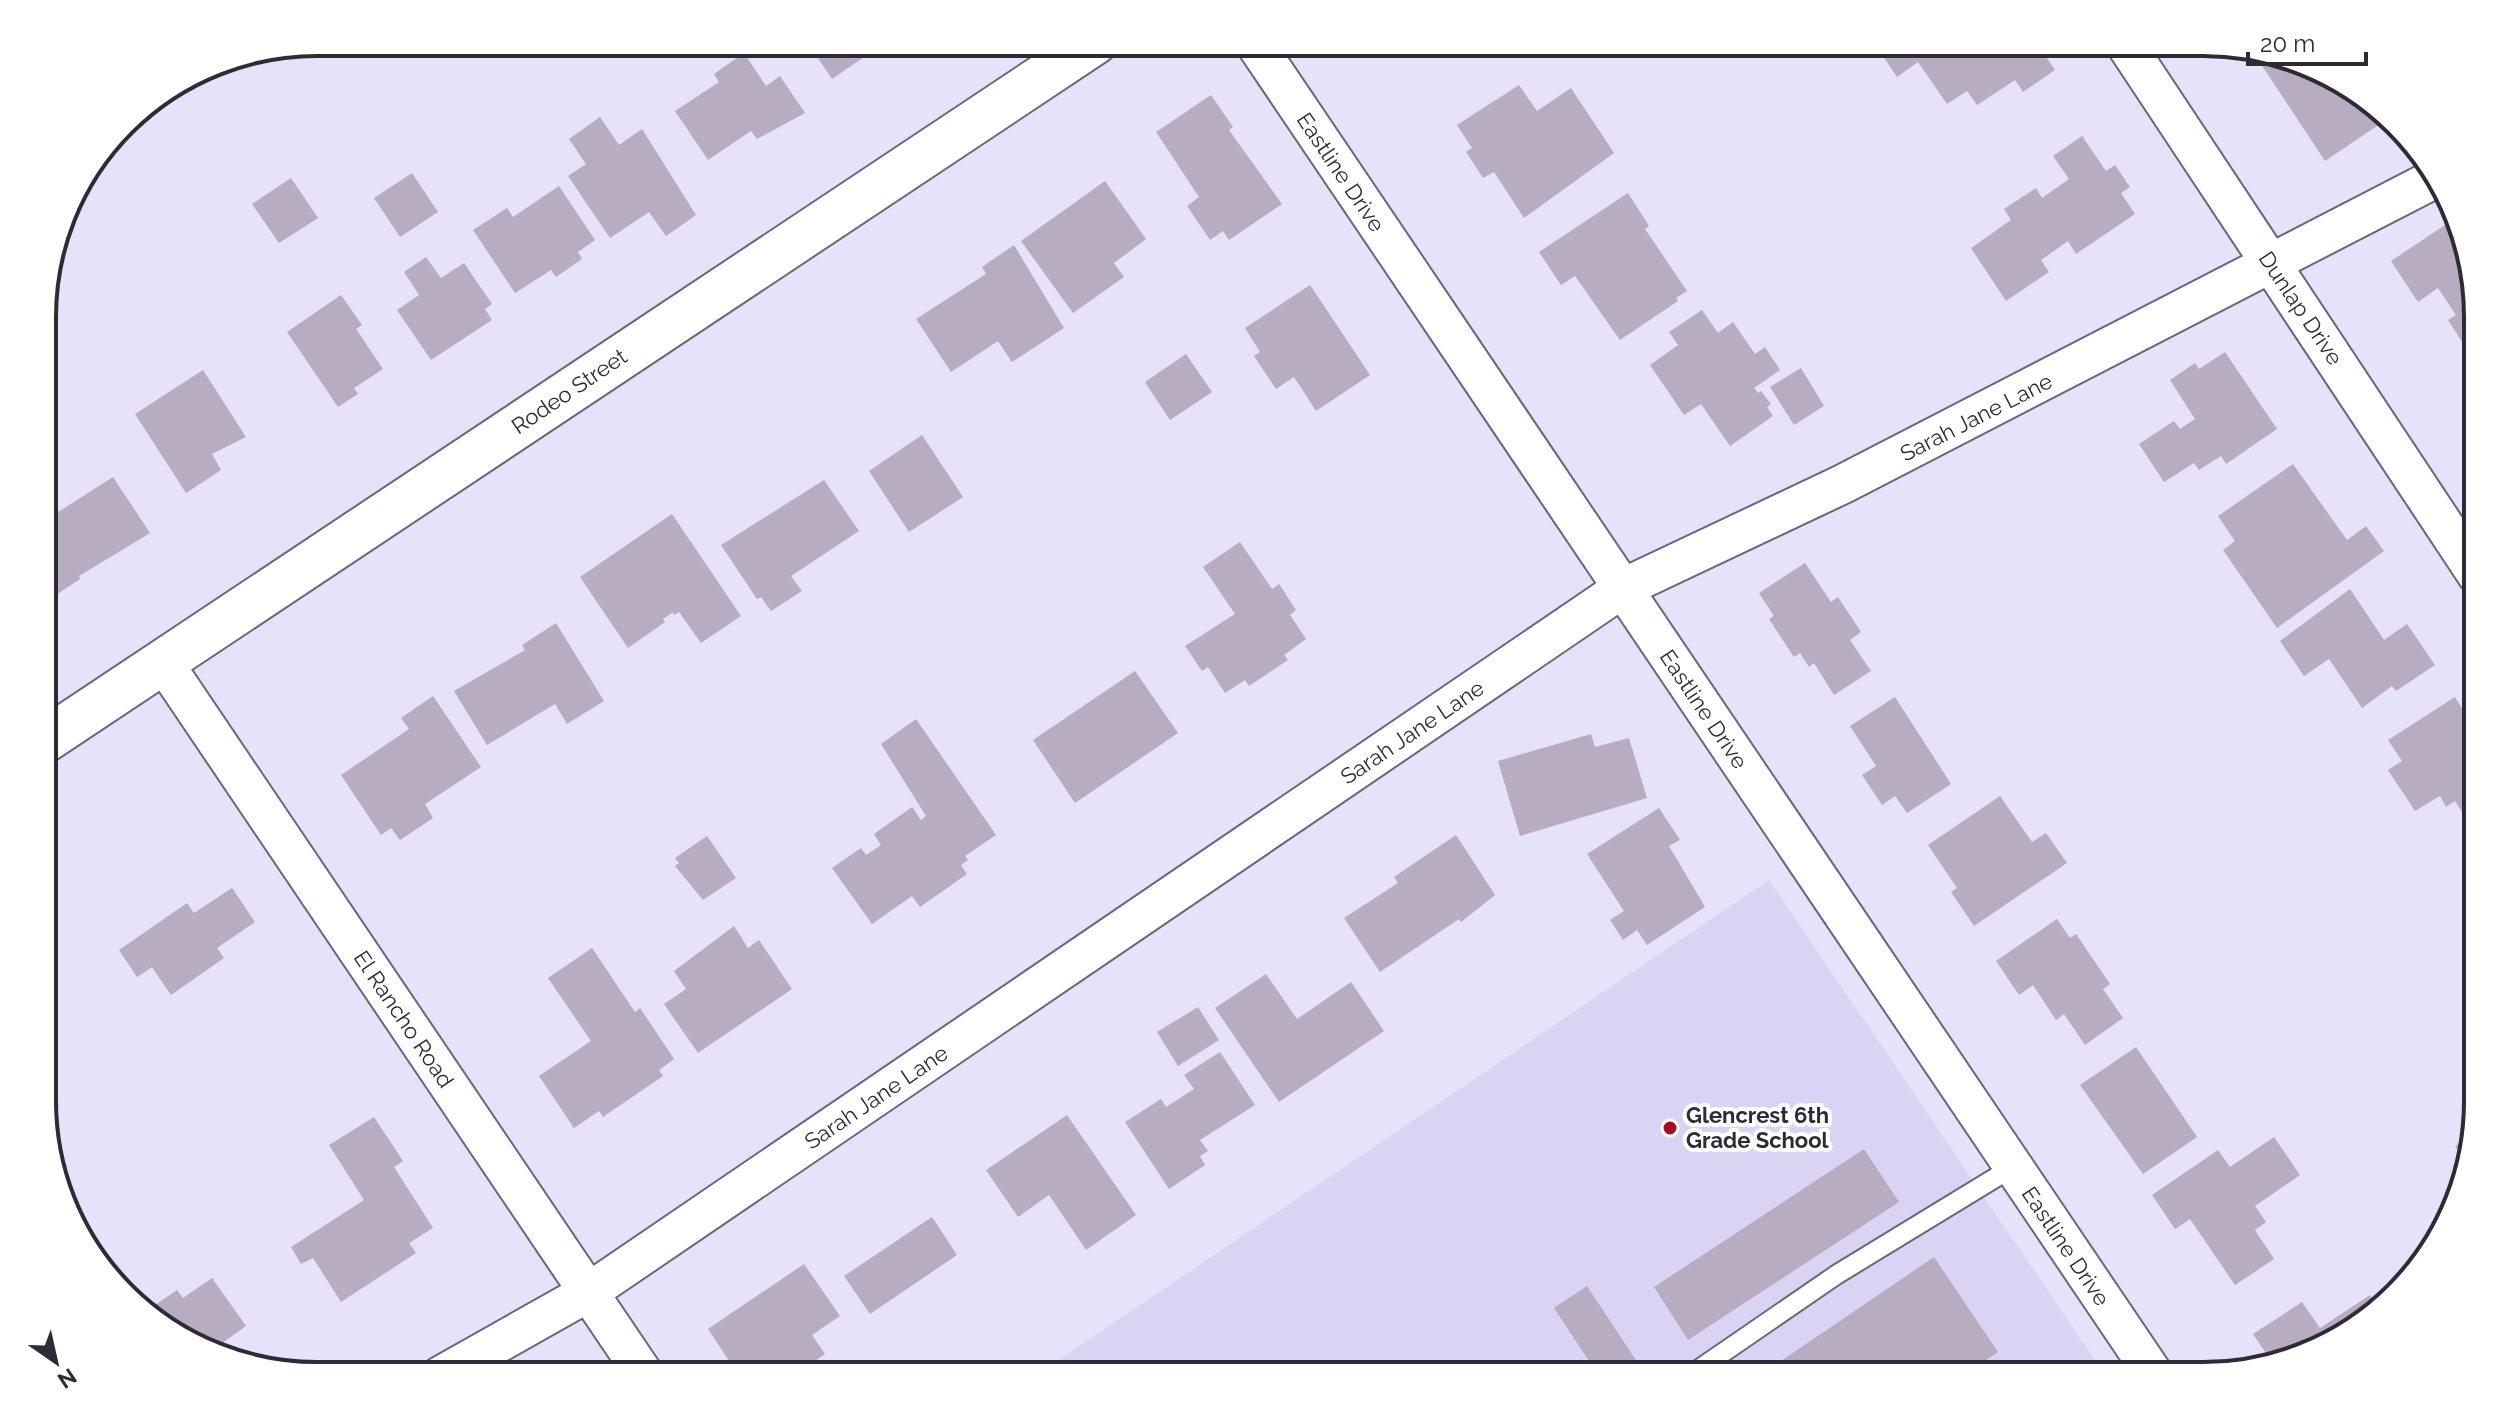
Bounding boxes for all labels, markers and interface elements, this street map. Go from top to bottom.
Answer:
scale bar [2248,16,2366,66]
text: 20 m [2260,29,2315,58]
street label: Eastline Drive [1292,108,1390,237]
street label: Dunlap Drive [2254,246,2349,370]
street label: Rodeo Street [506,343,632,439]
street label: Sarah Jane Lane [1896,367,2056,467]
street label: Eastline Drive [1655,645,1753,774]
street label: Sarah Jane Lane [1335,674,1489,790]
street label: El Rancho Road [349,946,459,1092]
street label: Sarah Jane Lane [799,1039,953,1155]
place label: Glencrest 6th Grade School [1686,1102,1830,1153]
marker: Glencrest 6th Grade School [1661,1119,1679,1137]
street label: Eastline Drive [2017,1182,2115,1311]
north arrow [16,1322,96,1402]
text: N [53,1363,81,1394]

